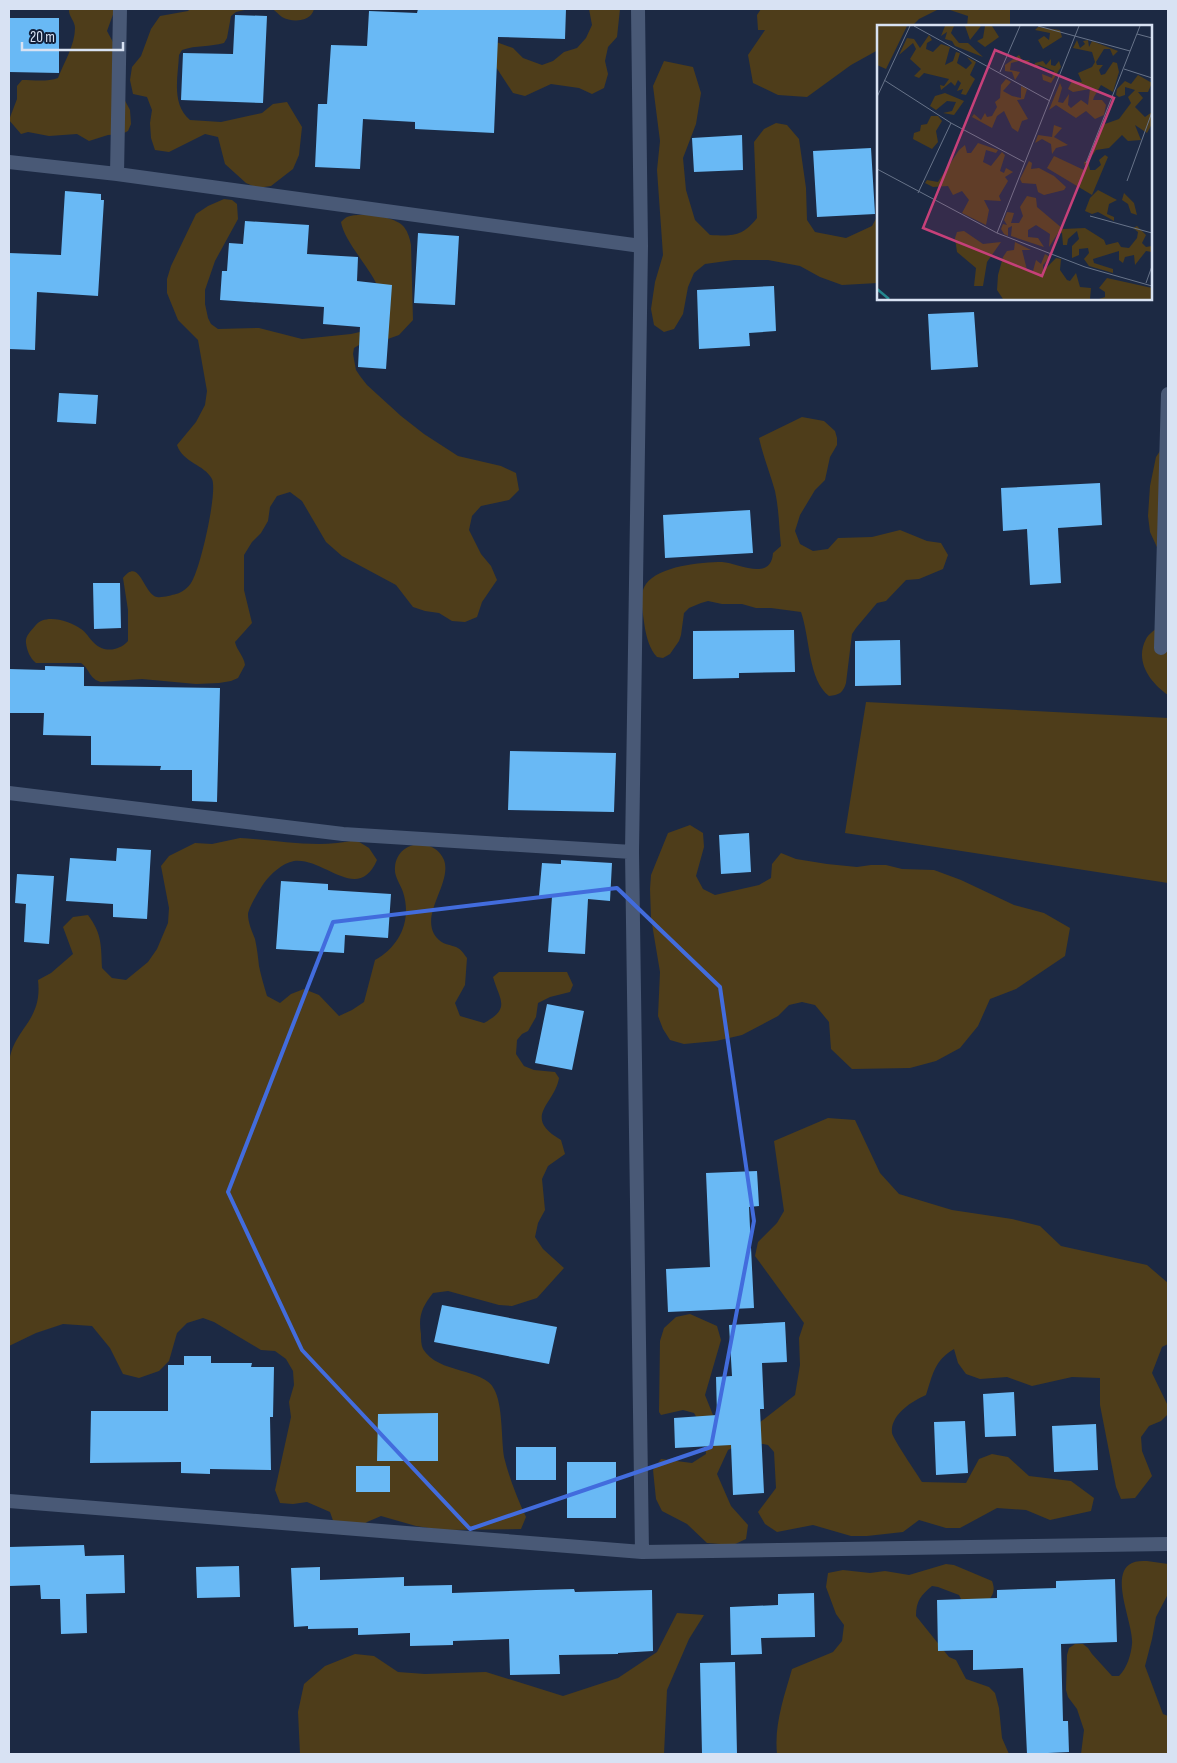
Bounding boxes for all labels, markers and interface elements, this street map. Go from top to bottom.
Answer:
scale bar [22,20,124,52]
inset map [877,25,1152,300]
text: 20 m [30,28,55,47]

